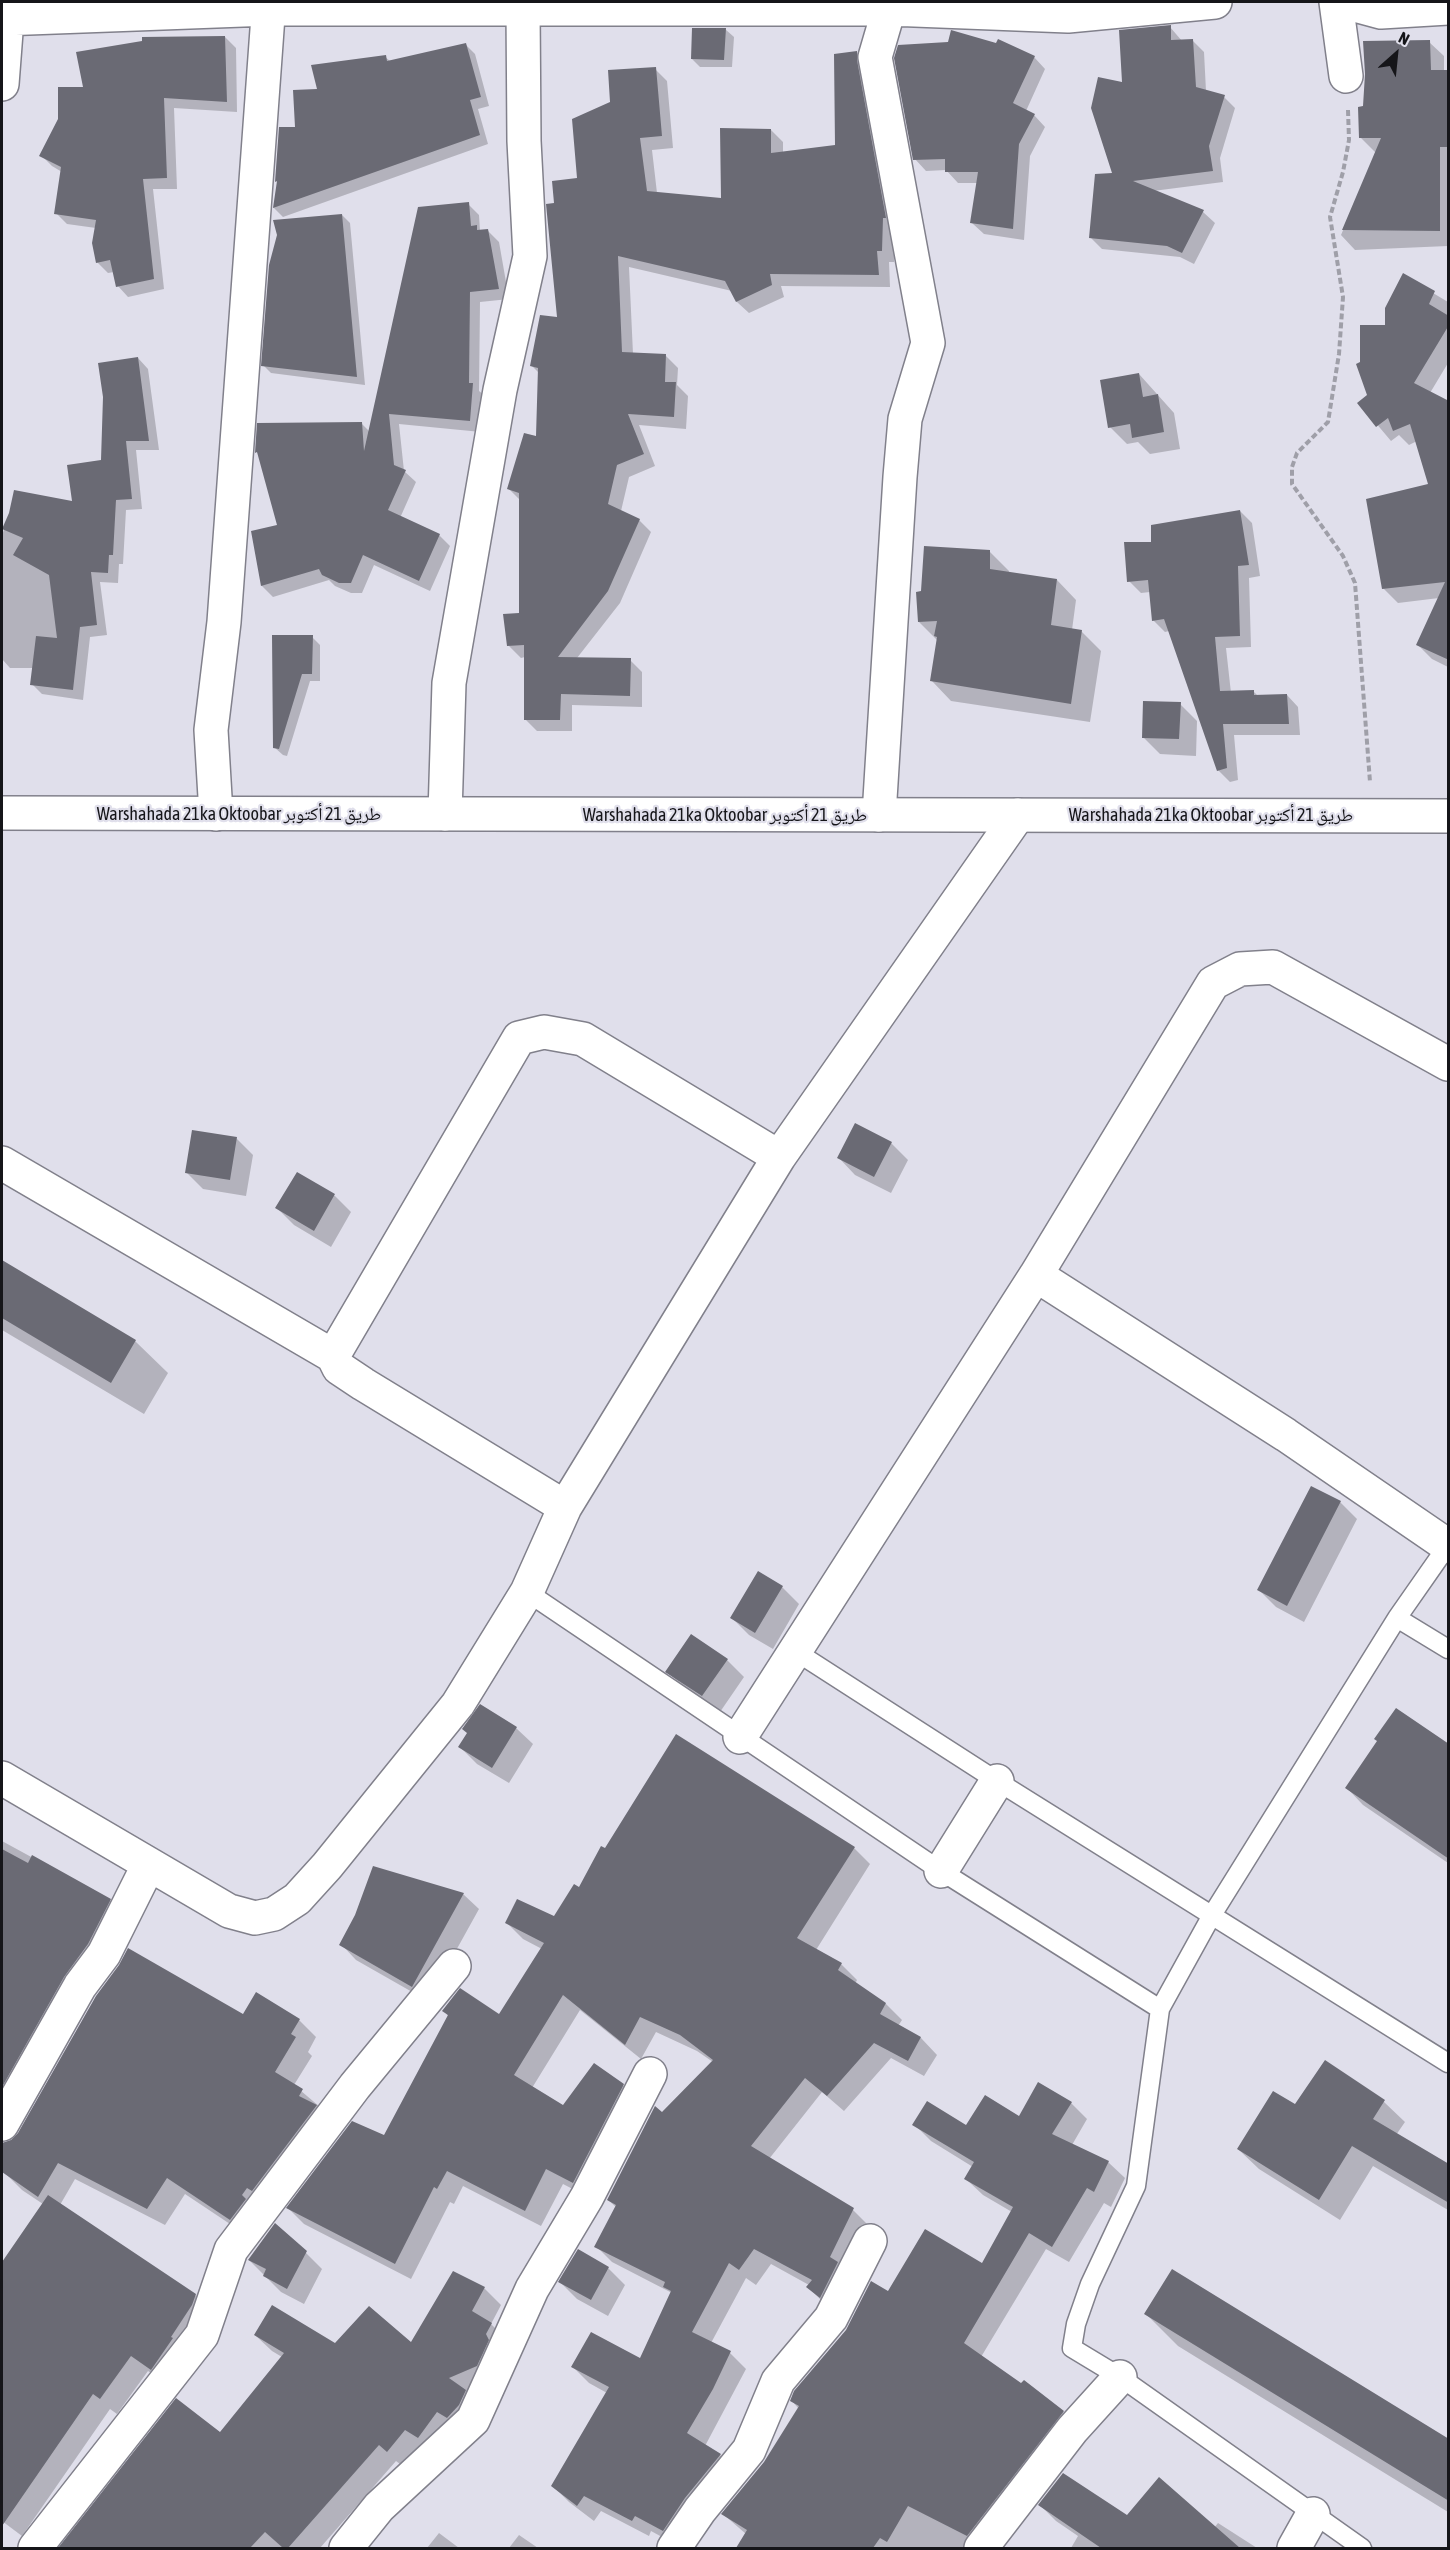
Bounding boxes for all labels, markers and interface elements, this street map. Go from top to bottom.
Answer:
north arrow [1366,24,1426,84]
text: N [1396,28,1412,48]
street label: Warshahada 21ka Oktoobar طريق 21 أكتوبر [97,803,381,825]
street label: Warshahada 21ka Oktoobar طريق 21 أكتوبر [583,804,867,826]
street label: Warshahada 21ka Oktoobar طريق 21 أكتوبر [1069,804,1353,826]

